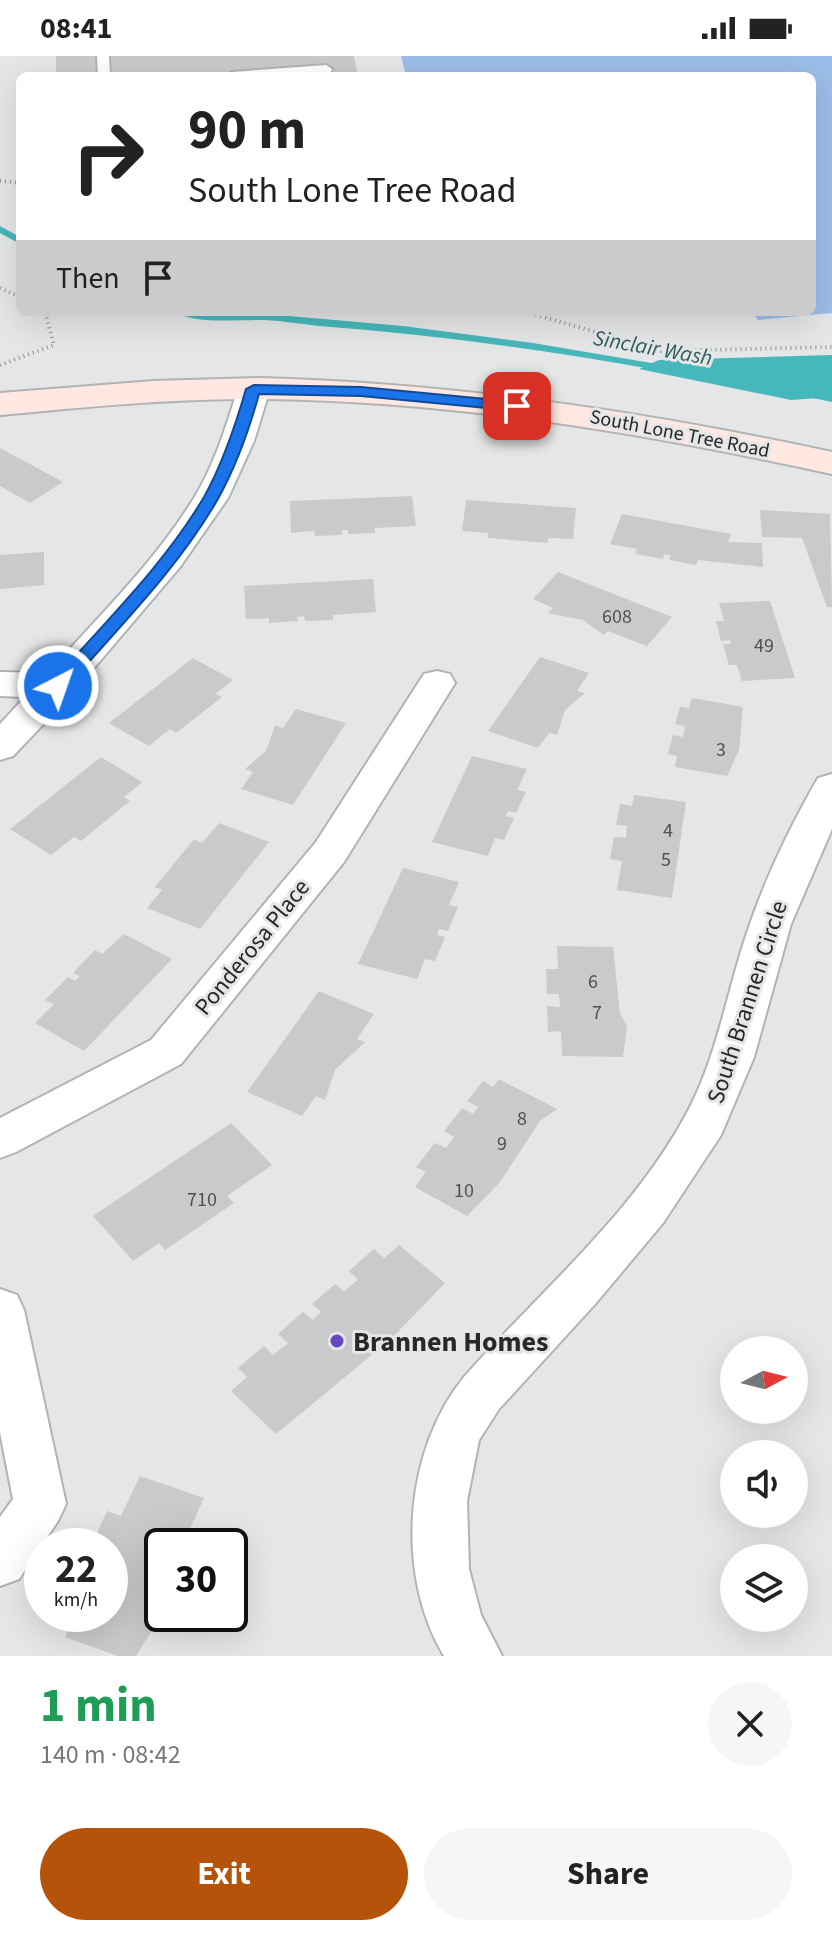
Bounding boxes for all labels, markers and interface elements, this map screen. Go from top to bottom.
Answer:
text: 08:41 [40,7,112,50]
text: 90 m [188,91,306,170]
icon: right [56,104,160,208]
text: South Lone Tree Road [188,165,517,216]
icon: arrive [136,256,180,300]
text: Then [56,257,120,300]
water label: Sinclair Wash [591,322,715,374]
pin [483,372,551,440]
icon: arrive [495,384,539,428]
street label: South Lone Tree Road [588,403,772,465]
house number: 608 [602,603,632,631]
house number: 49 [754,632,774,660]
position arrow [16,644,100,728]
house number: 3 [716,736,726,764]
house number: 4 [663,817,673,845]
house number: 5 [661,846,671,874]
street label: Ponderosa Place [186,872,318,1023]
street label: South Brannen Circle [698,896,797,1108]
house number: 6 [588,968,598,996]
house number: 7 [592,999,602,1027]
house number: 8 [517,1105,527,1133]
house number: 9 [497,1130,507,1158]
house number: 10 [454,1177,474,1205]
house number: 710 [187,1186,217,1214]
place label: Brannen Homes [353,1322,549,1362]
marker: Brannen Homes [328,1332,346,1350]
north arrow [720,1336,808,1424]
map controls [720,1336,808,1632]
button: sound [720,1440,808,1528]
speed limit sign: 30 [144,1528,248,1632]
text: 22 [55,1541,97,1598]
button: layers [720,1544,808,1632]
text: km/h [54,1586,98,1614]
text: 1 min [40,1672,157,1740]
button: close [708,1682,792,1766]
text: 140 m · 08:42 [40,1736,181,1773]
button: Exit [40,1828,408,1920]
button: Share [424,1828,792,1920]

